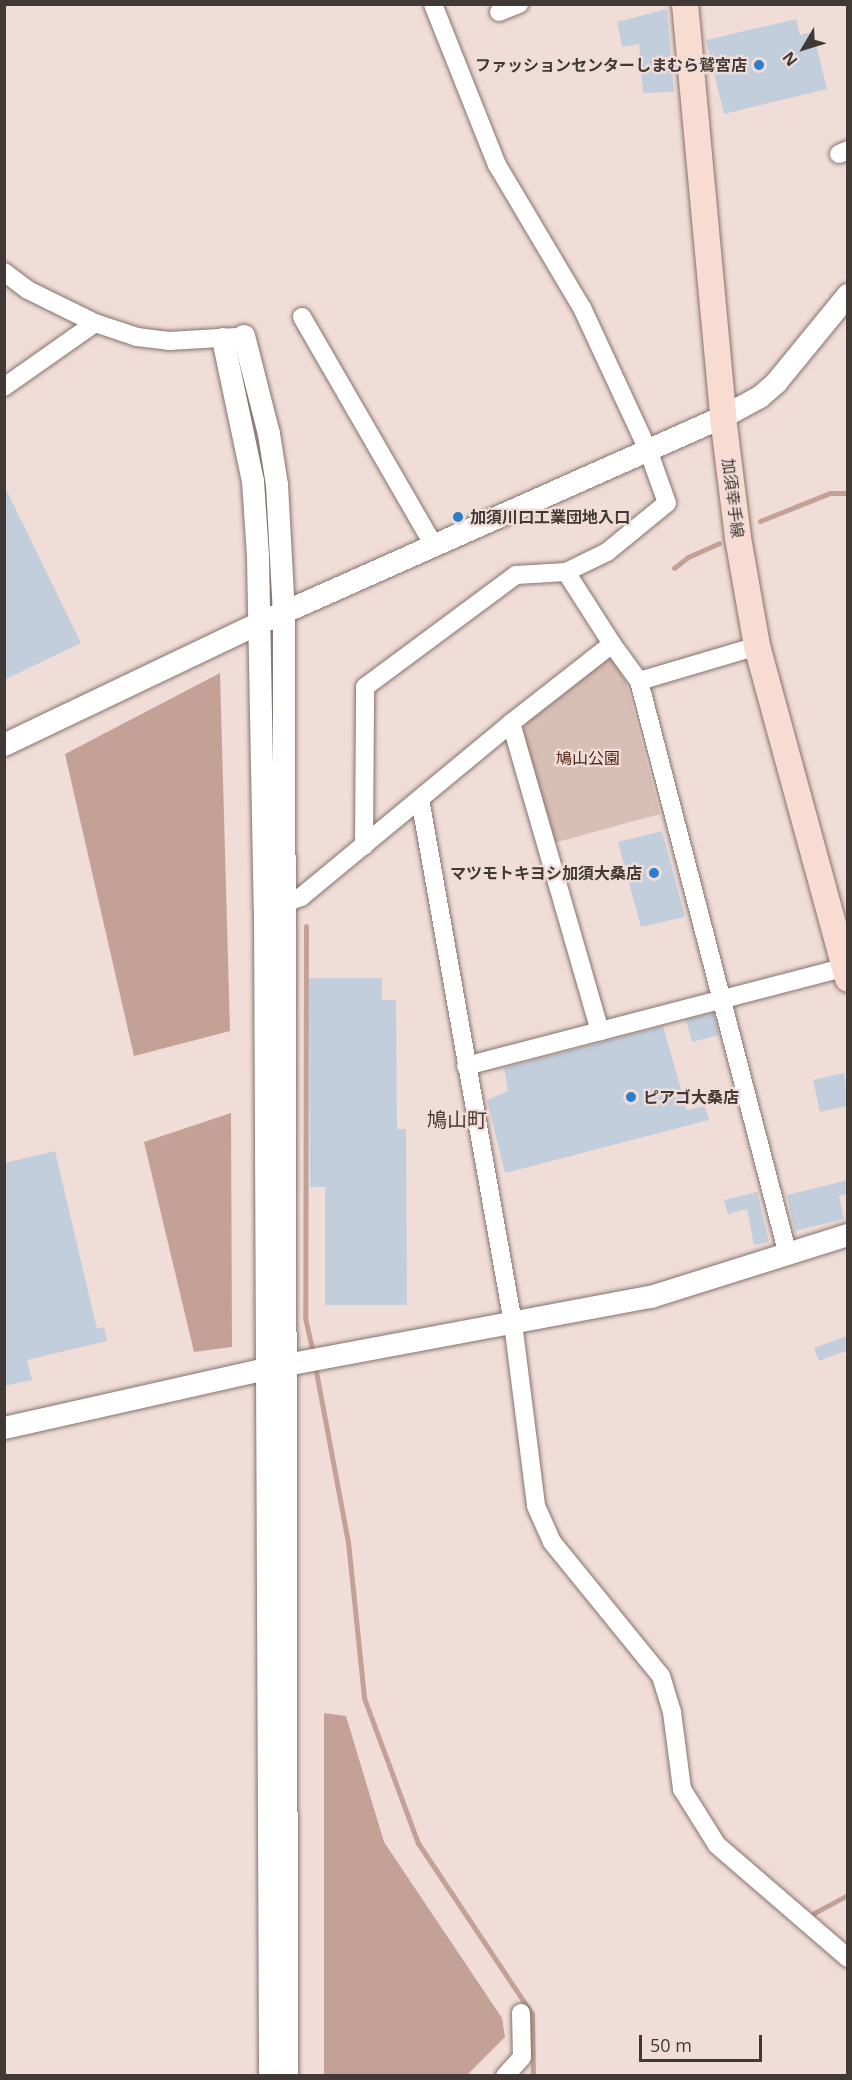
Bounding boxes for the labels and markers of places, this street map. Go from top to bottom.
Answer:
place label: ファッションセンターしまむら鷲宮店 [475,55,747,75]
marker: ファッションセンターしまむら鷲宮店 [752,58,766,72]
place label: 加須川口工業団地入口 [470,507,630,527]
marker: 加須川口工業団地入口 [451,510,465,524]
place label: マツモトキヨシ加須大桑店 [450,863,642,883]
marker: マツモトキヨシ加須大桑店 [647,866,661,880]
place label: ピアゴ大桑店 [643,1087,739,1107]
marker: ピアゴ大桑店 [624,1090,638,1104]

